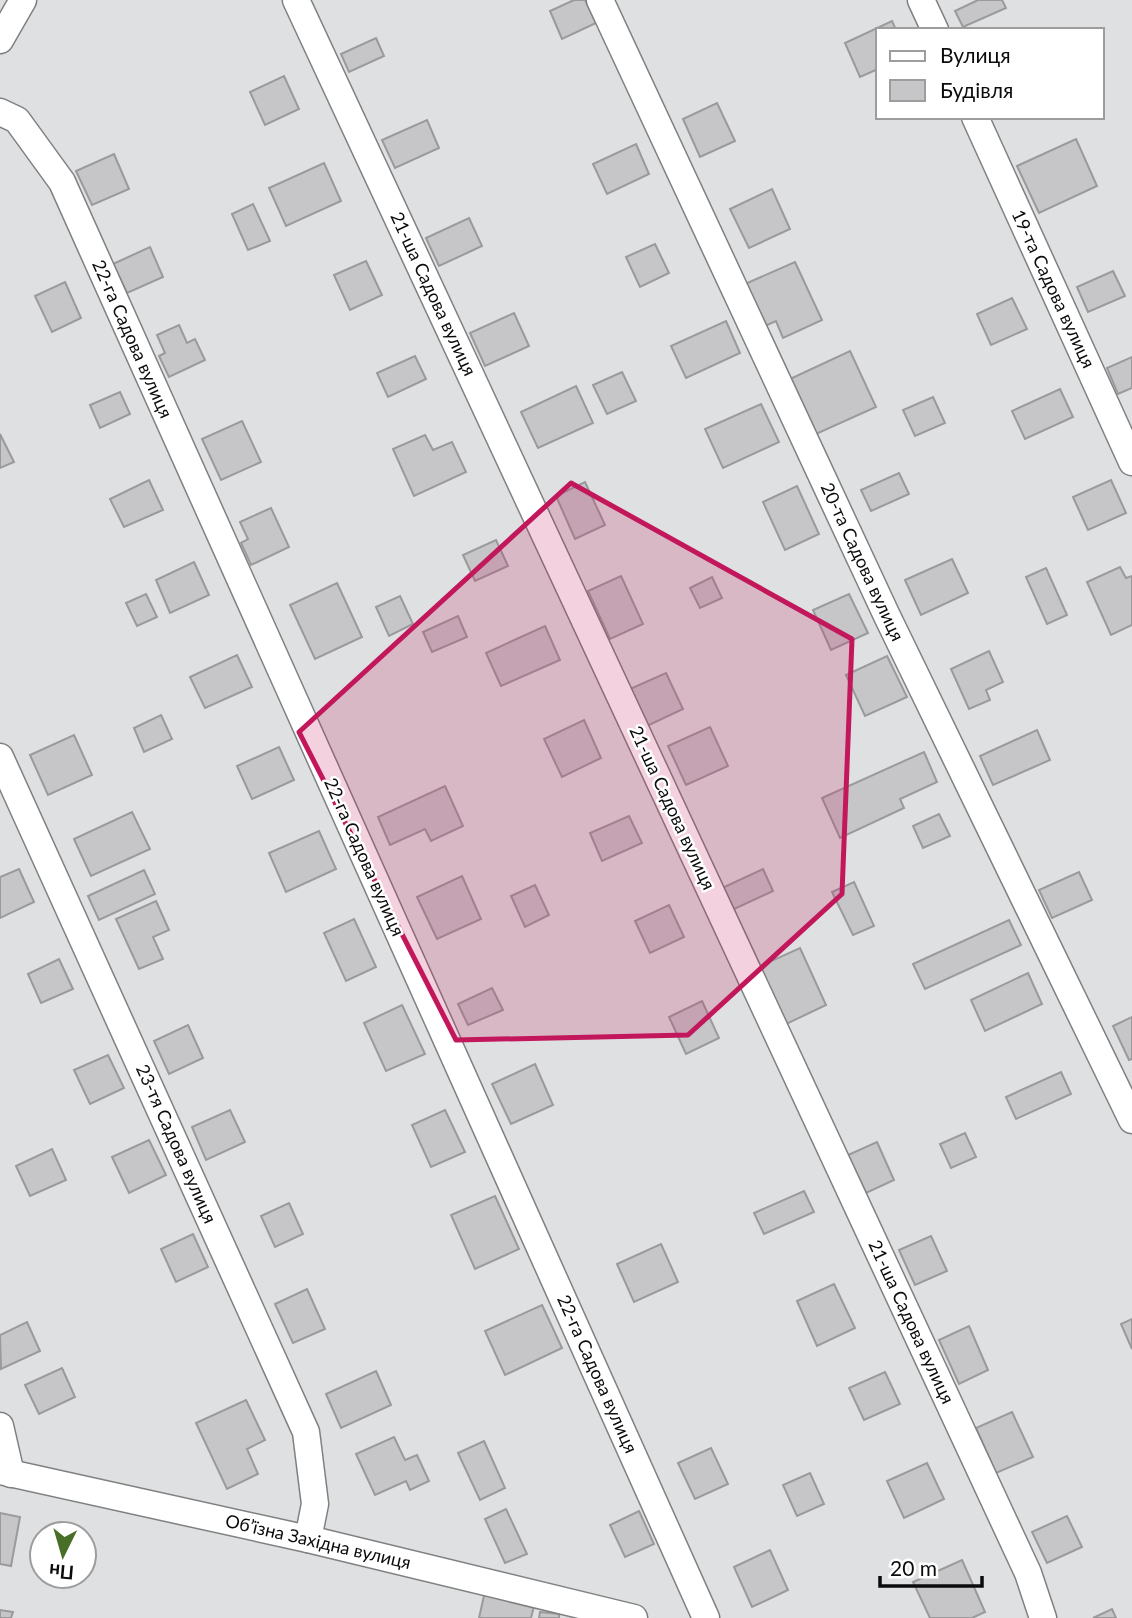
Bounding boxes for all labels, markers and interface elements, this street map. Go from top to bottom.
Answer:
legend [876,28,1104,119]
text: Вулиця [940,42,1011,67]
text: Будівля [940,77,1013,102]
street label: 19-та Садова вулиця [1008,206,1100,371]
street label: 21-ша Садова вулиця [386,208,482,379]
street label: 22-га Садова вулиця [88,256,178,421]
street label: 20-та Садова вулиця [817,479,909,644]
street label: 21-ша Садова вулиця [625,722,721,893]
street label: 22-га Садова вулиця [320,774,410,939]
street label: 23-тя Садова вулиця [132,1061,222,1227]
street label: 21-ша Садова вулиця [864,1236,960,1407]
street label: 22-га Садова вулиця [553,1291,643,1456]
street label: Обʼїзна Західна вулиця [223,1509,413,1573]
north arrow [28,1520,98,1590]
scale bar [880,1544,982,1588]
text: 20 m [890,1555,937,1580]
text: Пн [48,1560,75,1585]

